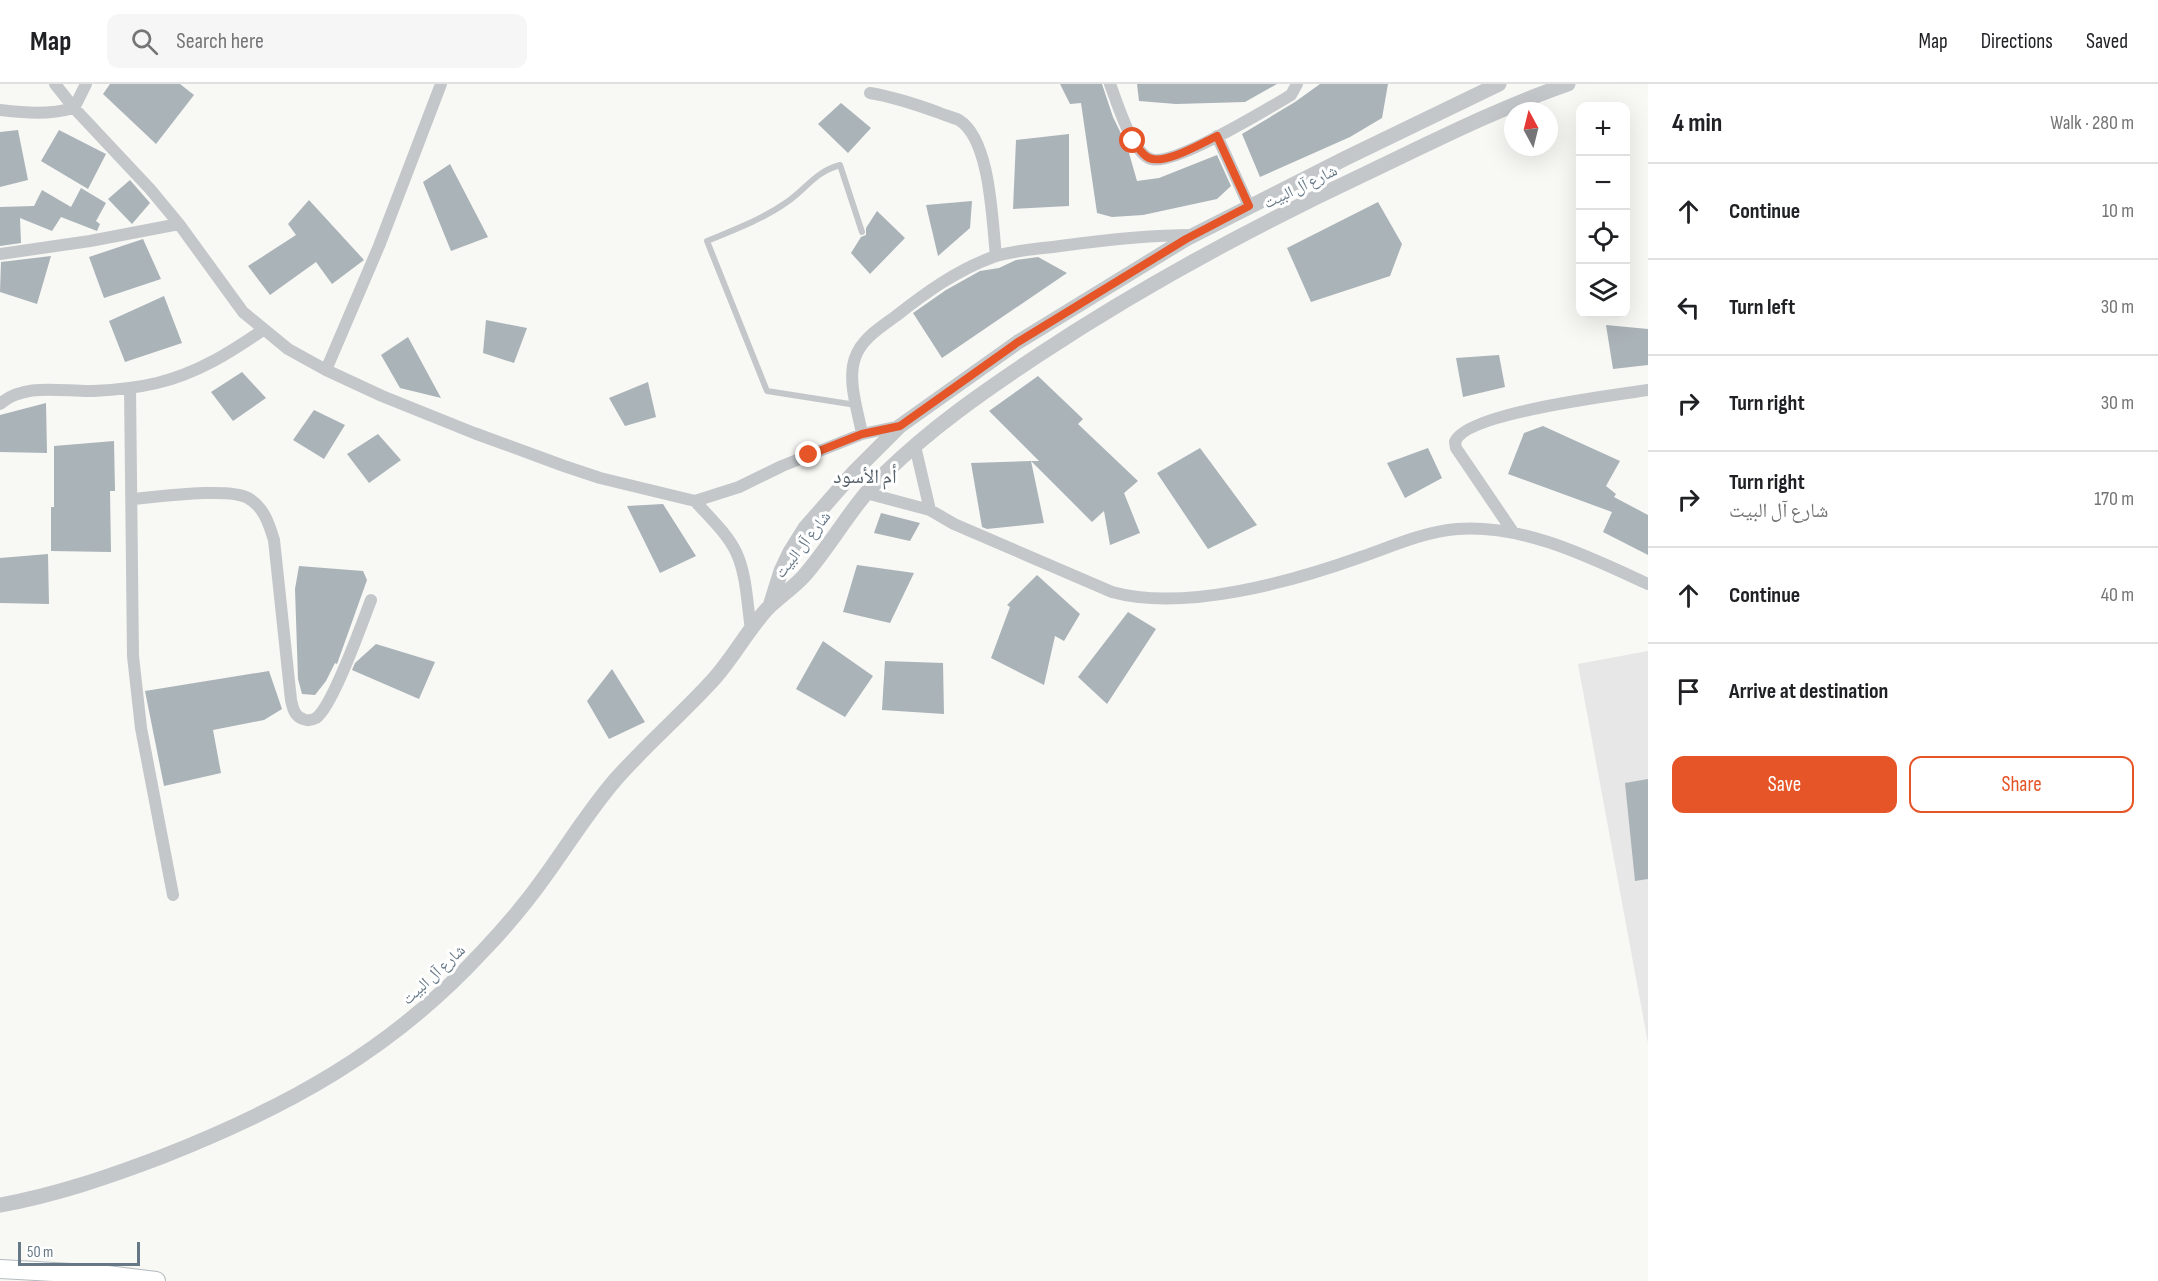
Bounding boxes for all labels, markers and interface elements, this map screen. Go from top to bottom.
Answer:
search box [107,14,527,68]
text: Map [30,25,71,58]
icon: search [128,25,161,58]
text: Search here [176,28,264,55]
text: Map [1918,29,1948,54]
text: Directions [1981,29,2053,54]
text: Saved [2086,29,2128,54]
north arrow [1504,102,1558,156]
map controls [1576,102,1630,318]
button: + [1576,102,1630,156]
text: 4 min [1672,108,1722,139]
text: Walk · 280 m [2050,111,2134,135]
route start [1119,127,1145,153]
button: − [1576,156,1630,210]
street label: شارع آل البيت [1261,161,1341,213]
icon: ahead [1672,195,1705,228]
text: Continue [1729,198,1800,225]
text: 10 m [2102,199,2134,223]
button: locate [1576,210,1630,264]
button: layers [1576,264,1630,318]
icon: left [1672,291,1705,324]
text: Turn left [1729,294,1795,321]
text: 30 m [2101,295,2134,319]
icon: right [1672,387,1705,420]
text: Turn right [1729,390,1805,417]
text: 30 m [2101,391,2134,415]
route end [795,441,821,467]
district label: أم الأسود [833,464,897,490]
text: Turn right [1729,469,1805,496]
icon: right [1672,483,1705,516]
text: 170 m [2094,487,2134,511]
text: شارع آل البيت [1729,499,1828,523]
street label: شارع آل البيت [771,508,835,582]
icon: ahead [1672,579,1705,612]
text: Continue [1729,582,1800,609]
text: 40 m [2101,583,2134,607]
icon: arrive [1672,675,1705,708]
text: Arrive at destination [1729,678,1888,705]
button: Save [1672,756,1897,813]
button: Share [1909,756,2134,813]
street label: شارع آل البيت [398,941,470,1009]
scale bar [18,1239,140,1266]
text: 50 m [27,1243,53,1262]

